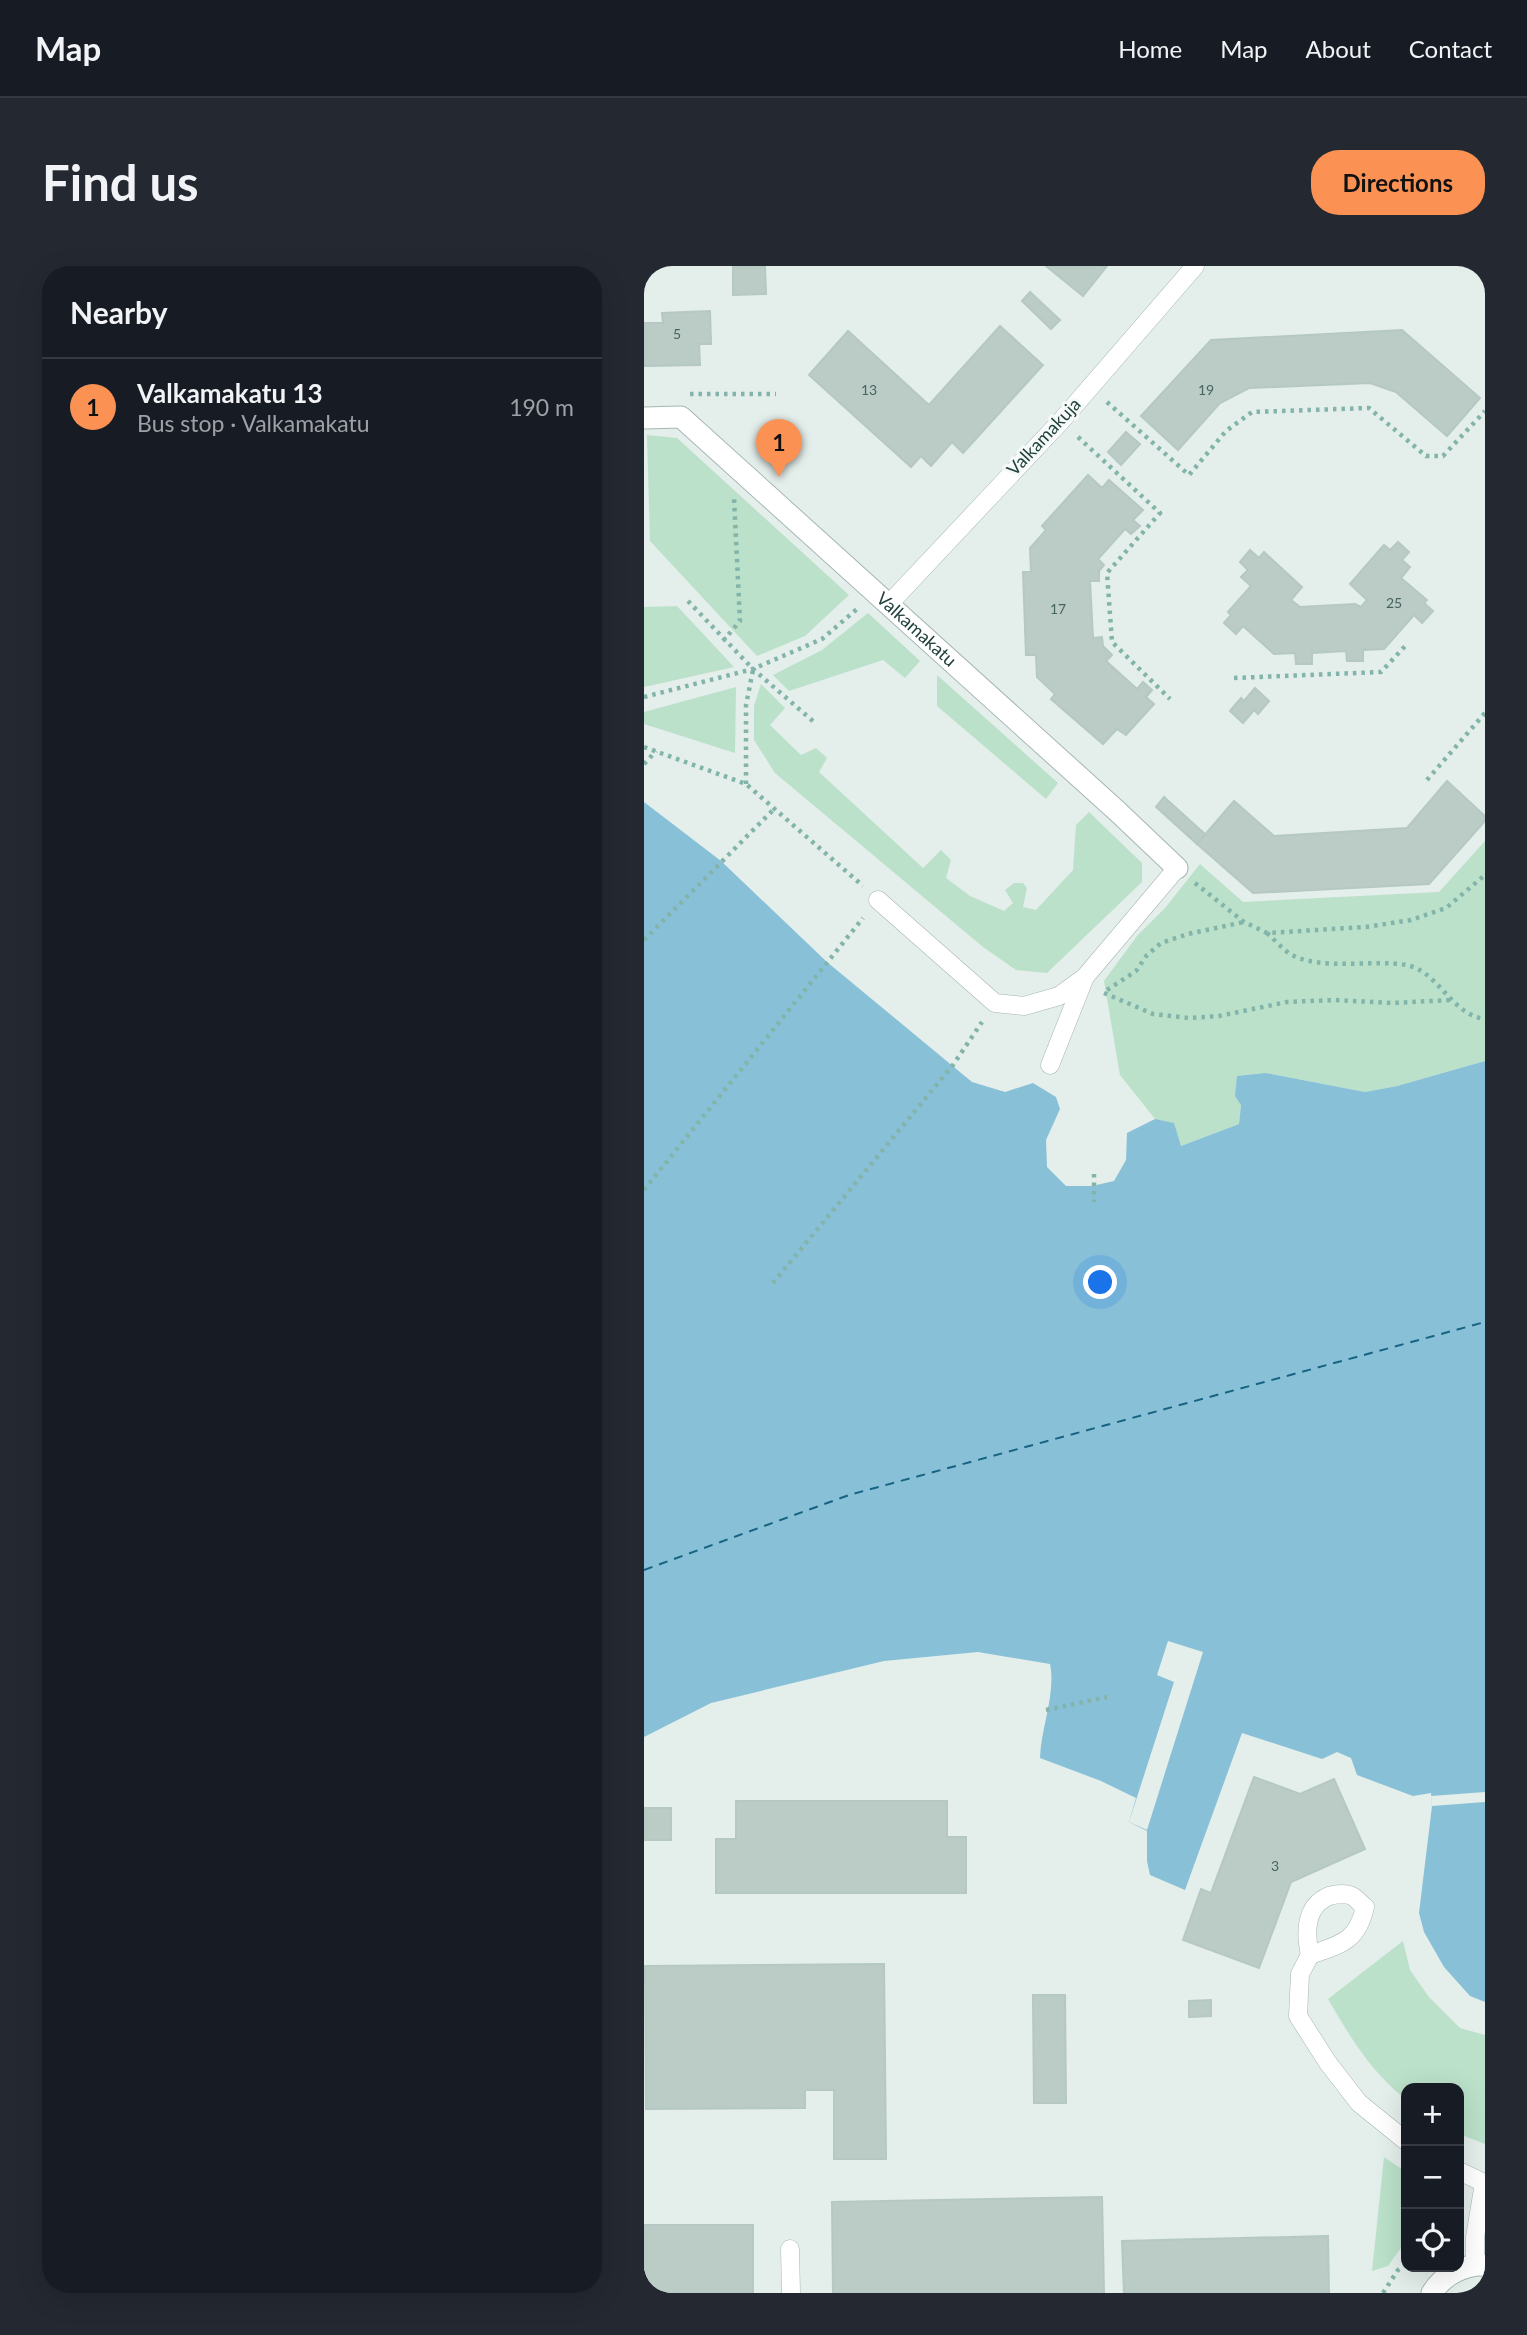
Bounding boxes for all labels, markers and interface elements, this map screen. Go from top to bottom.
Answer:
text: Map [35,28,101,68]
text: Home [1118,34,1182,63]
text: Map [1220,34,1268,63]
text: About [1306,34,1371,63]
text: Contact [1409,34,1492,63]
button: Directions [1311,150,1485,215]
text: Find us [42,153,199,211]
text: Nearby [70,294,168,330]
house number: 5 [673,325,681,342]
text: Valkamakatu 13 [137,377,323,409]
house number: 13 [861,381,877,398]
house number: 19 [1198,381,1214,398]
text: 1 [86,393,100,421]
text: 190 m [509,393,574,421]
street label: Valkamakuja [1002,393,1085,480]
text: Bus stop · Valkamakatu [137,409,370,437]
pin: 1 [756,419,802,477]
street label: Valkamakatu [872,587,961,671]
house number: 25 [1386,594,1402,611]
house number: 17 [1050,600,1066,617]
your location [1083,1265,1117,1299]
house number: 3 [1271,1857,1279,1874]
map controls [1401,2083,1464,2272]
button: + [1401,2083,1464,2146]
button: − [1401,2146,1464,2209]
button: locate [1401,2209,1464,2272]

